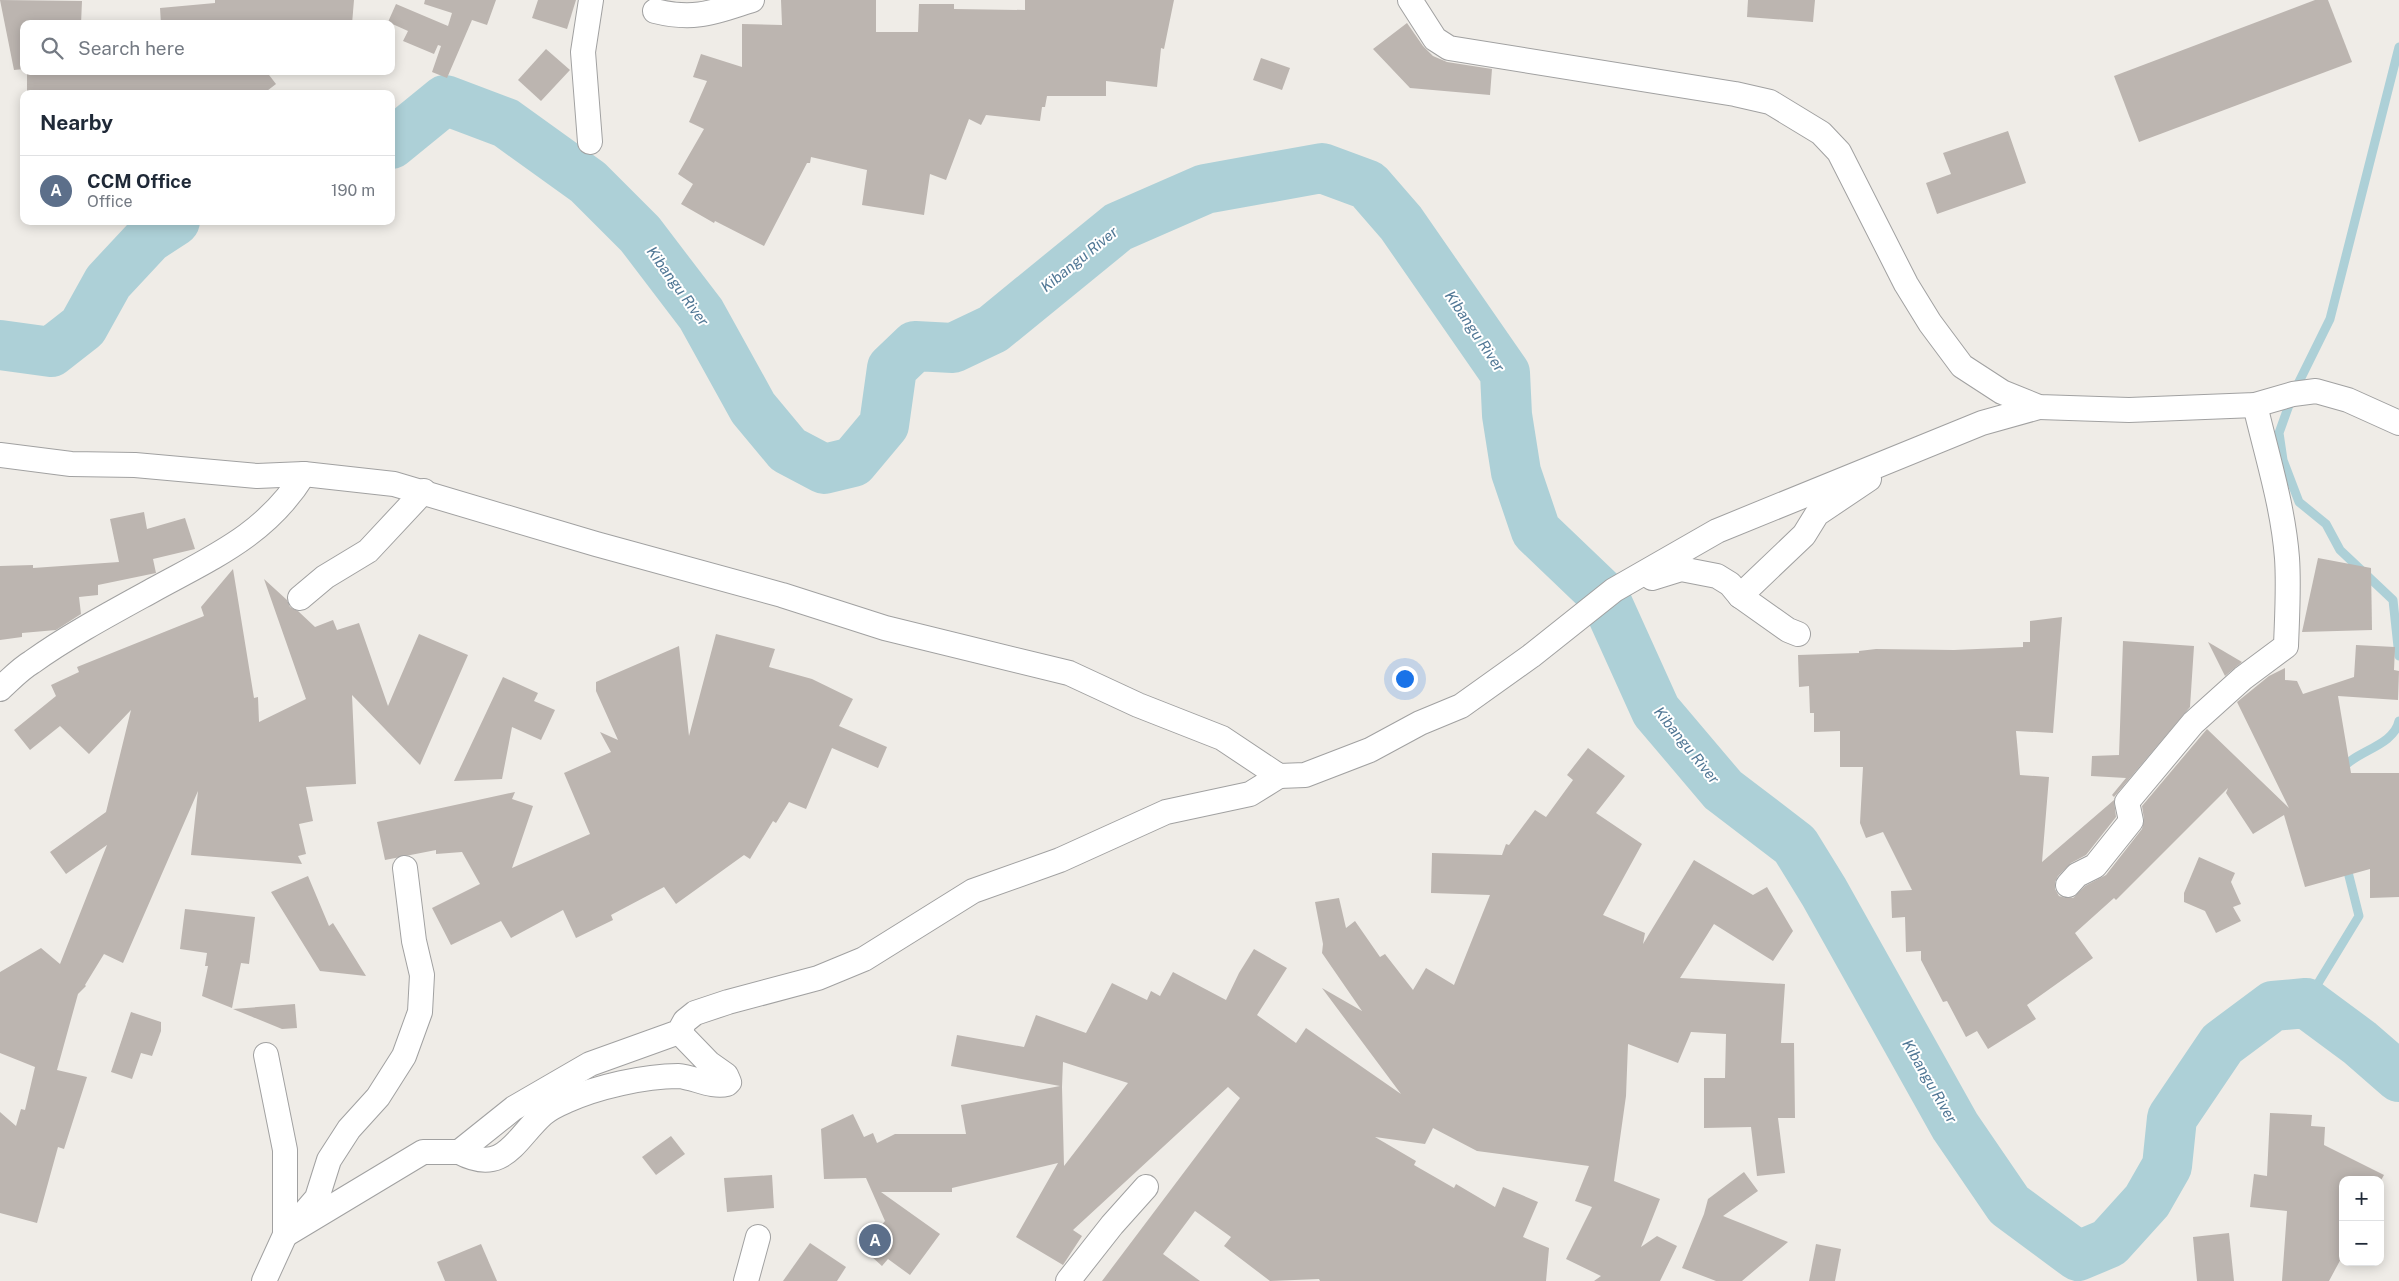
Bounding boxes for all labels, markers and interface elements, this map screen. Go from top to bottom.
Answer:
search box [20,20,395,75]
icon: search [38,34,66,62]
text: Search here [78,37,185,59]
text: Nearby [40,110,113,135]
text: CCM Office [87,170,192,192]
text: A [50,181,62,200]
text: 190 m [331,181,375,200]
text: Office [87,192,133,211]
water label: Kibangu River [1037,223,1121,295]
water label: Kibangu River [644,243,713,329]
water label: Kibangu River [1442,287,1508,375]
your location [1392,666,1418,692]
water label: Kibangu River [1651,703,1723,787]
water label: Kibangu River [1899,1036,1961,1126]
map controls [2339,1176,2384,1266]
button: + [2339,1176,2384,1221]
pin: A [859,1221,891,1259]
button: − [2339,1221,2384,1266]

